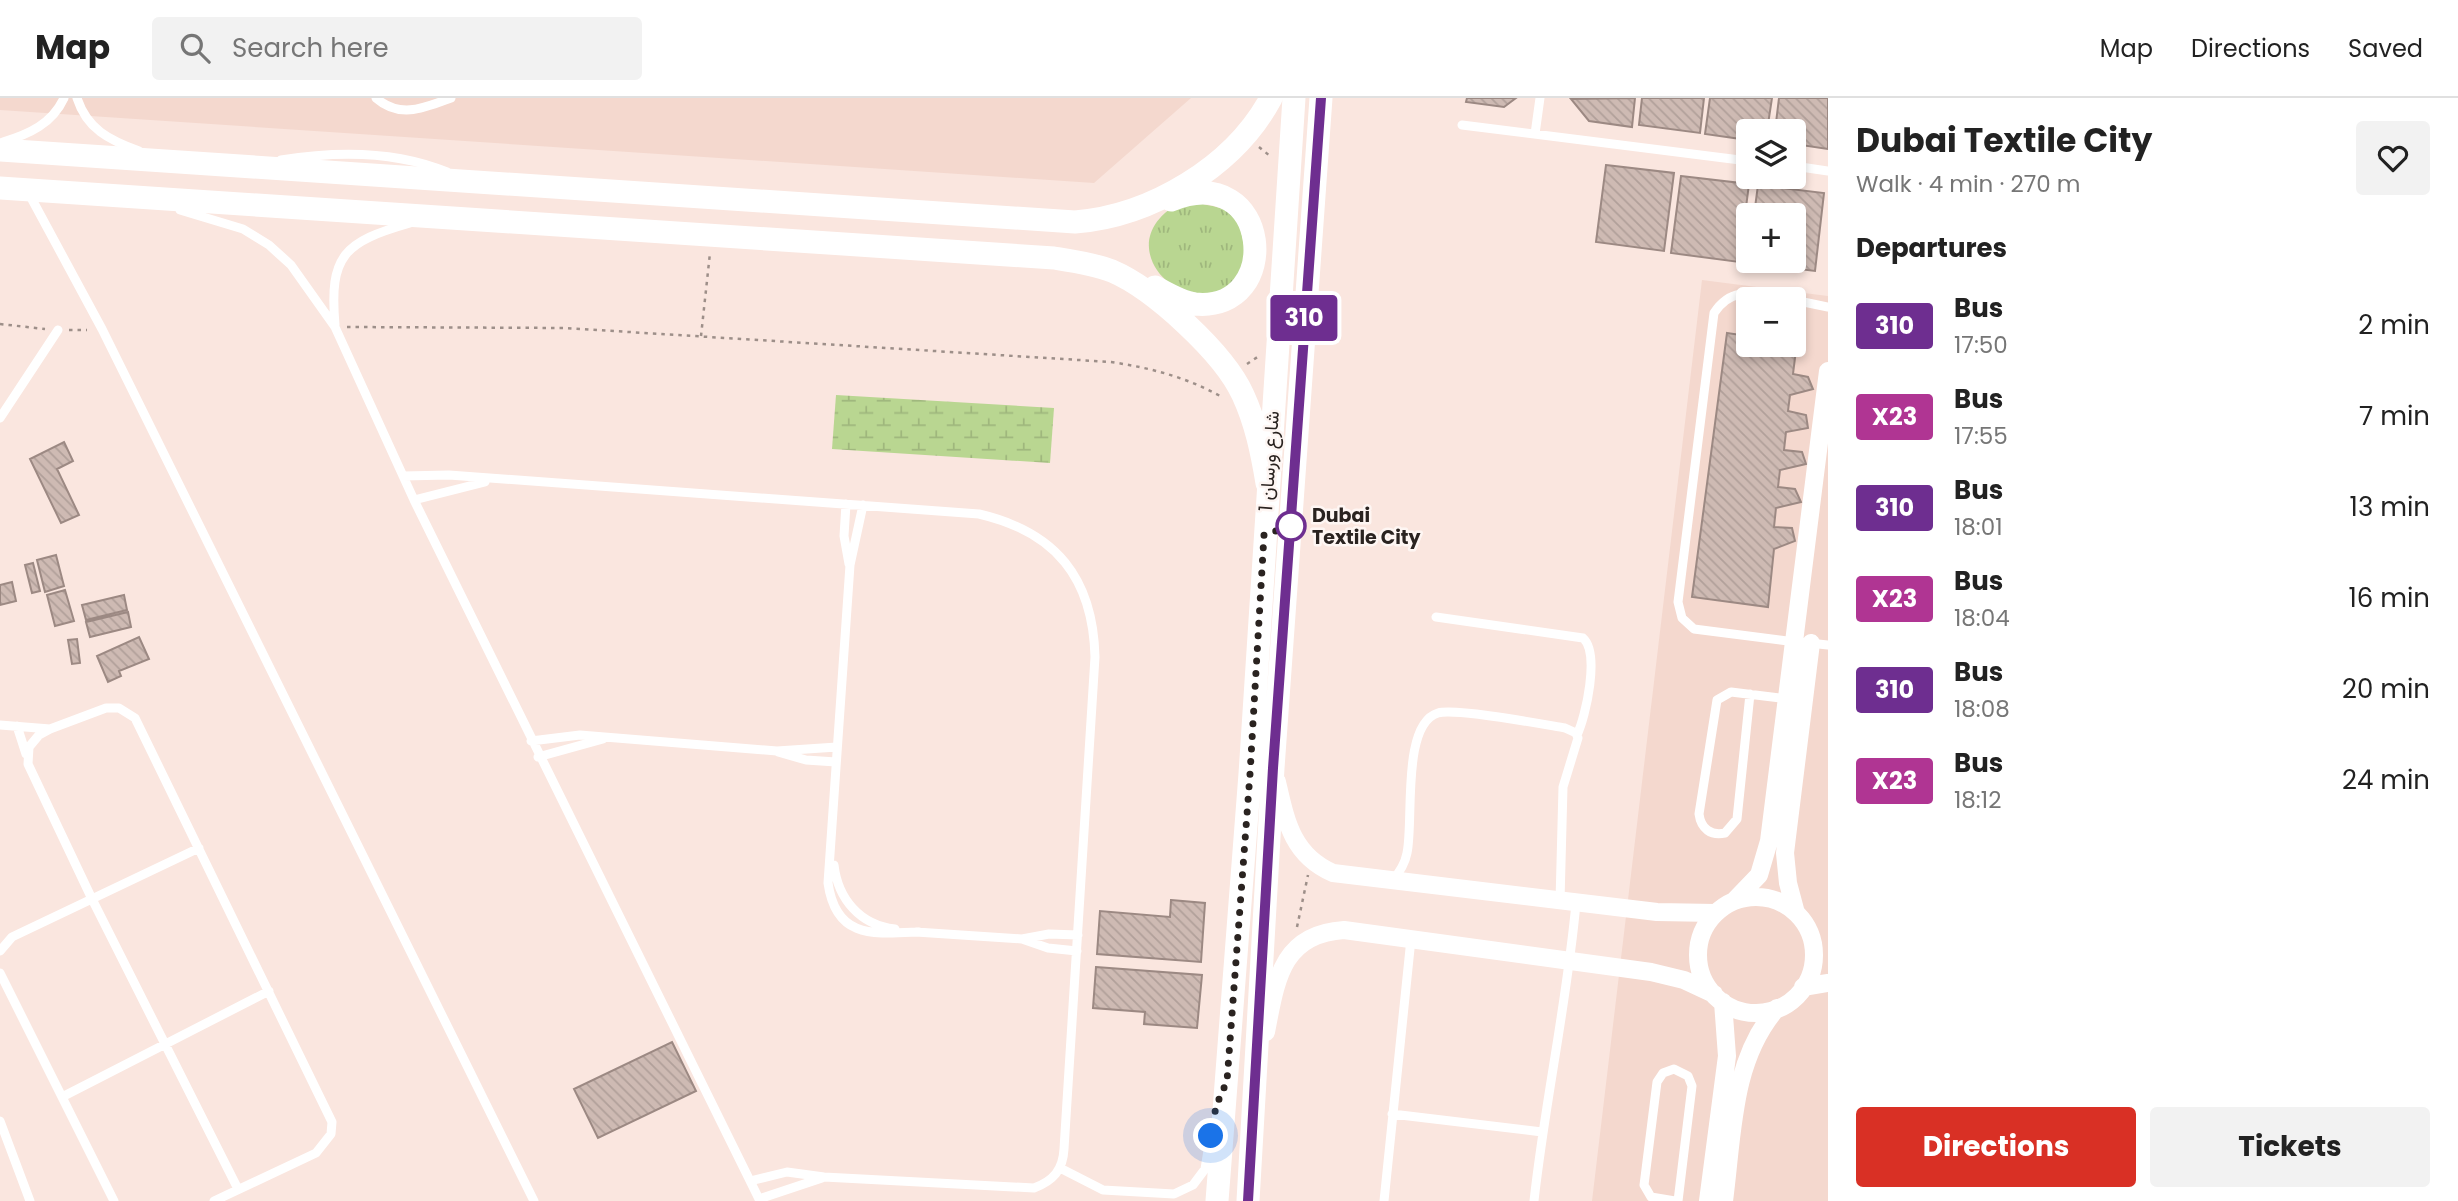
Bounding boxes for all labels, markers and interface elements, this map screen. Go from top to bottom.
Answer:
search box [152,17,642,80]
text: Map [35,24,110,71]
icon: search [176,29,214,67]
text: Search here [232,30,389,66]
text: Map [2100,32,2153,65]
text: Directions [2191,32,2310,65]
text: Saved [2348,32,2423,65]
text: Dubai Textile City [1856,117,2152,164]
map controls [1736,119,1806,357]
button: layers [1736,119,1806,189]
button: heart [2356,121,2430,195]
text: Walk · 4 min · 270 m [1856,168,2081,200]
button: + [1736,203,1806,273]
text: Departures [1856,230,2007,266]
button: − [1736,287,1806,357]
text: Bus [1954,290,2003,326]
line badge: 310 [1264,295,1344,341]
text: 310 [1284,301,1324,334]
text: 2 min [2358,307,2430,343]
text: 310 [1875,309,1914,342]
text: 17:50 [1954,329,2008,361]
text: Bus [1954,381,2003,417]
text: 7 min [2359,398,2430,434]
text: X23 [1872,400,1917,433]
street label: شارع ورسان 1 [1252,410,1286,512]
text: 17:55 [1954,420,2008,452]
text: Bus [1954,472,2003,508]
text: 13 min [2350,489,2430,525]
text: 310 [1875,491,1914,524]
place label: Dubai Textile City [1312,502,1422,551]
marker: Dubai Textile City [1276,511,1306,541]
text: 18:01 [1954,511,2003,543]
text: Bus [1954,563,2003,599]
text: 16 min [2348,580,2430,616]
text: X23 [1872,582,1917,615]
text: 18:04 [1954,602,2010,634]
text: Bus [1954,654,2003,690]
text: 20 min [2342,671,2430,707]
text: 310 [1875,673,1914,706]
text: 18:08 [1954,693,2010,725]
text: Bus [1954,745,2003,781]
text: 24 min [2342,762,2430,798]
text: X23 [1872,764,1917,797]
text: 18:12 [1954,784,2001,816]
button: Directions [1856,1107,2136,1187]
button: Tickets [2150,1107,2430,1187]
your location [1193,1118,1228,1153]

